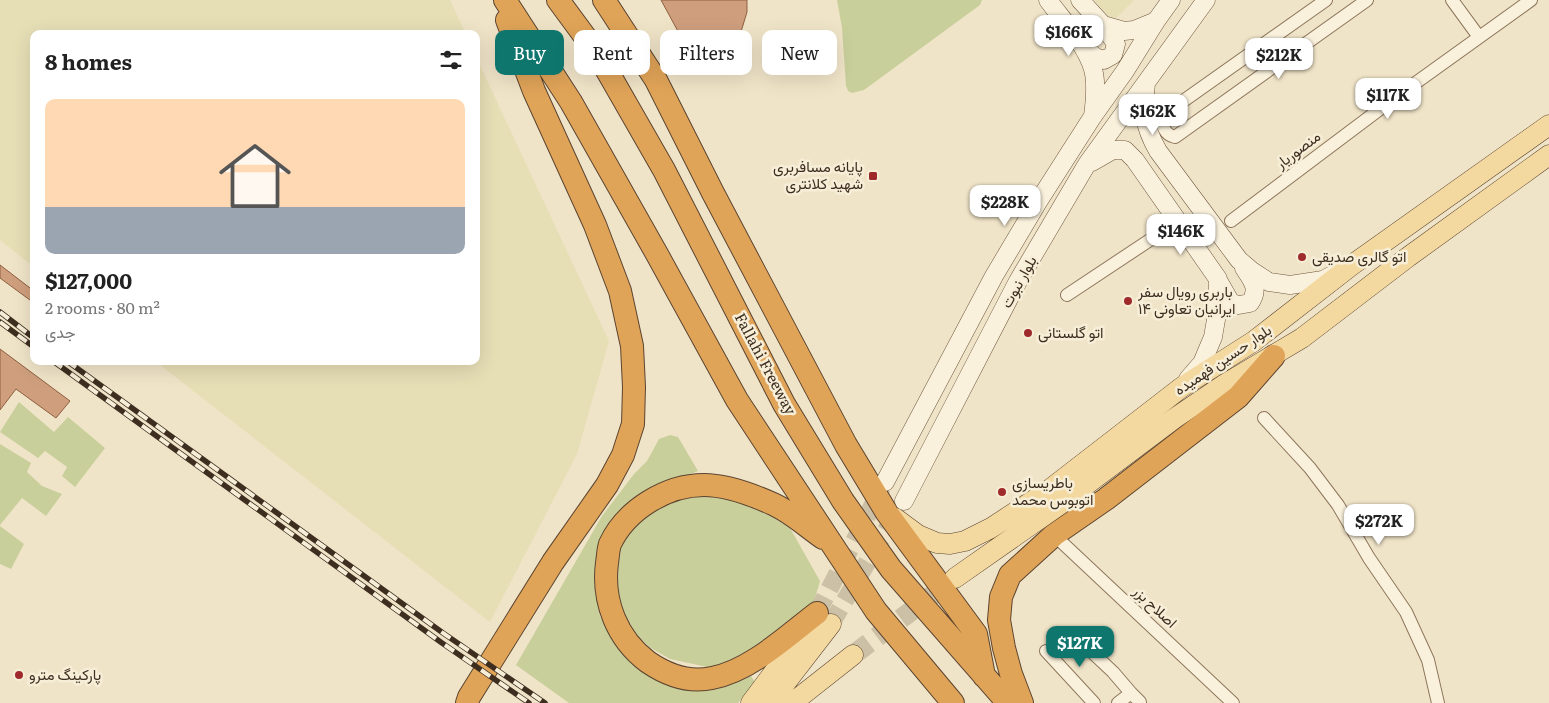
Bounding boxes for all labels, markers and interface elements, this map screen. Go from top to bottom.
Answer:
pin: $166K [1034,15,1104,57]
text: $166K [1045,19,1093,43]
chip: Buy [495,30,564,75]
chip: Rent [574,30,650,75]
chip: Filters [660,30,752,75]
chip: New [762,30,837,75]
pin: $212K [1244,38,1314,80]
text: $212K [1256,42,1302,66]
text: 8 homes [45,45,132,76]
icon: filters [437,46,465,74]
pin: $117K [1353,78,1423,120]
text: $117K [1366,82,1410,106]
pin: $162K [1118,94,1188,136]
text: $162K [1130,98,1176,122]
street label: منصوریار [1269,124,1325,174]
icon: home [210,131,300,221]
place label: پایانه مسافربری شهید کلانتری [773,154,863,194]
marker: پایانه مسافربری شهید کلانتری [867,170,879,182]
pin: $228K [970,184,1040,227]
text: $228K [981,189,1029,213]
pin: $146K [1146,214,1216,256]
text: $146K [1157,218,1205,242]
place label: اتو گالری صدیقی [1312,244,1406,267]
street label: بلوار نبوت [994,251,1042,312]
marker: اتو گالری صدیقی [1296,251,1308,263]
text: $127,000 [45,264,132,295]
place label: باربری رویال سفر ایرانیان تعاونی ۱۴ [1137,279,1235,319]
text: 2 rooms · 80 m² [45,295,160,319]
marker: باربری رویال سفر ایرانیان تعاونی ۱۴ [1122,295,1134,307]
street label: Fallahi Freeway [730,308,803,419]
street label: بلوار حسین فهمیده [1169,318,1276,400]
text: جدی [45,319,76,343]
place label: اتو گلستانی [1038,320,1104,343]
marker: اتو گلستانی [1022,327,1034,339]
place label: باطریسازی اتوبوس محمد [1012,470,1093,510]
marker: باطریسازی اتوبوس محمد [996,486,1008,498]
pin: $272K [1344,504,1414,546]
text: $272K [1355,508,1403,532]
street label: اصلاح بزر [1127,579,1183,633]
pin: $127K [1045,626,1115,668]
text: $127K [1057,630,1103,654]
place label: پارکینگ مترو [29,662,101,685]
marker: پارکینگ مترو [13,669,25,681]

